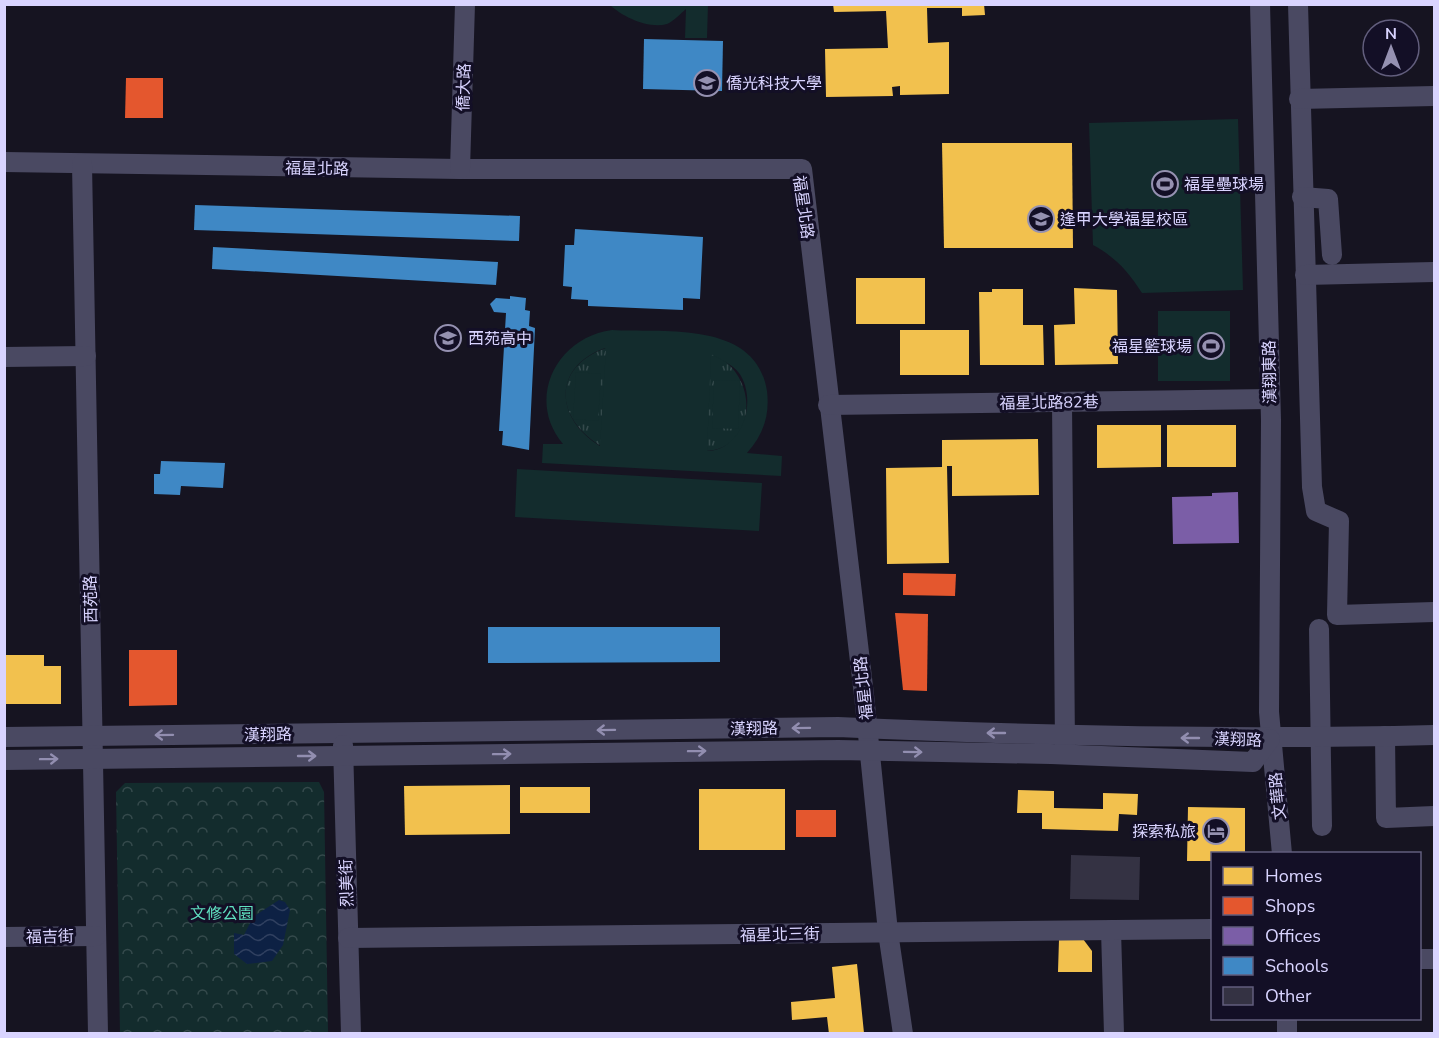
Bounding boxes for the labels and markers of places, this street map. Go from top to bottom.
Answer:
school or university icon: 僑光科技大學 [692,68,722,98]
place label: 僑光科技大學 [726,73,822,95]
sports icon: 福星壘球場 [1150,169,1180,199]
place label: 福星壘球場 [1184,174,1264,196]
school or university icon: 逢甲大學福星校區 [1026,204,1056,234]
place label: 逢甲大學福星校區 [1060,209,1188,231]
school or university icon: 西苑高中 [433,323,463,353]
place label: 西苑高中 [468,328,532,350]
sports icon: 福星籃球場 [1196,331,1226,361]
place label: 福星籃球場 [1112,336,1192,358]
hotel icon: 探索私旅 [1201,816,1231,846]
place label: 探索私旅 [1132,821,1196,843]

